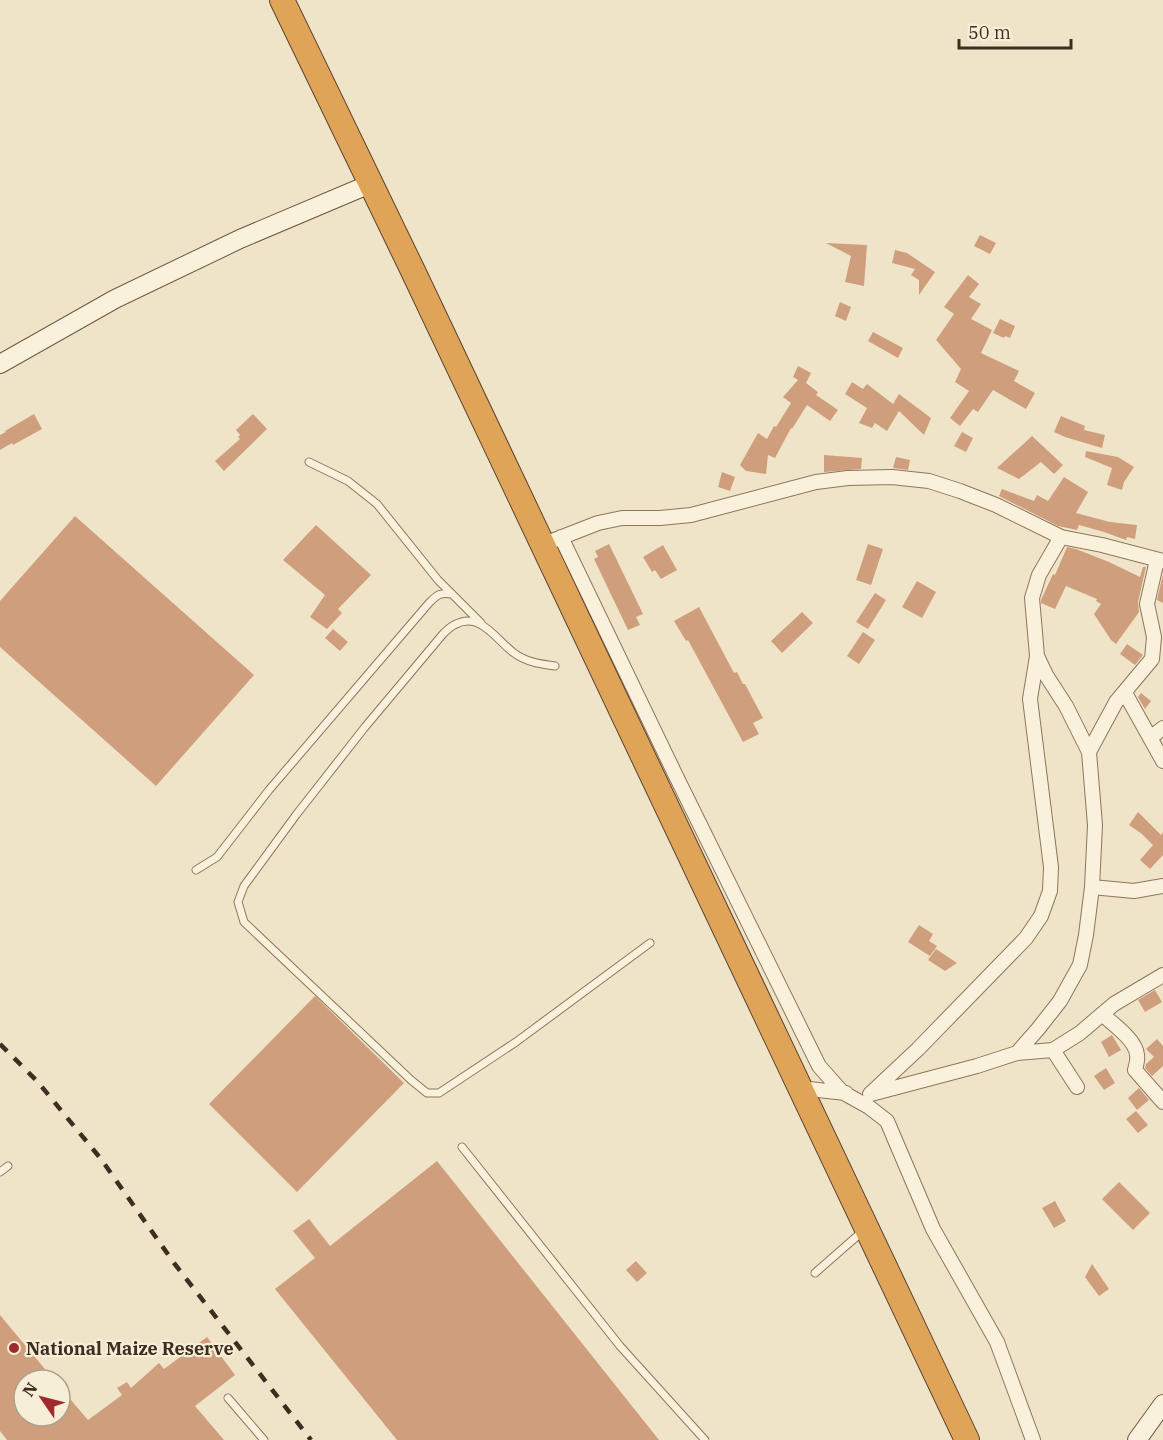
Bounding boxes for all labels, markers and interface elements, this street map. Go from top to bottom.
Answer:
scale bar [959,12,1072,50]
text: 50 m [968,21,1011,44]
place label: National Maize Reserve [26,1337,234,1360]
marker: National Maize Reserve [7,1341,21,1355]
north arrow [12,1368,72,1428]
text: N [18,1378,42,1400]

